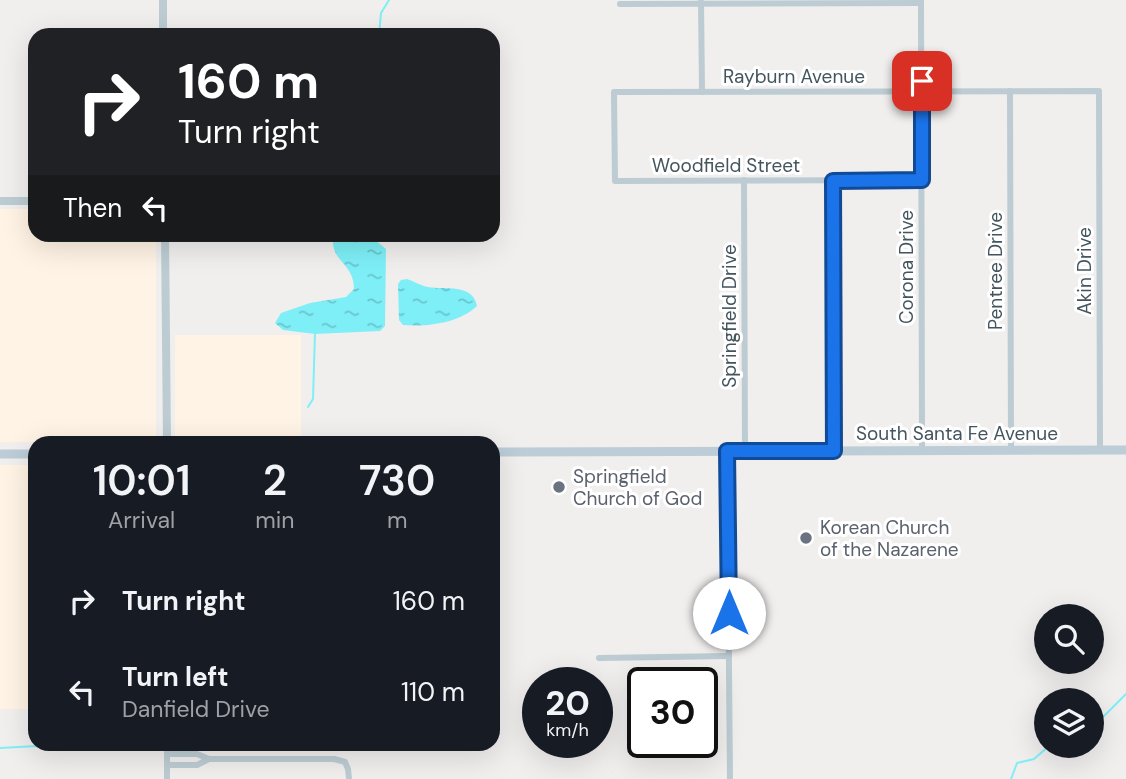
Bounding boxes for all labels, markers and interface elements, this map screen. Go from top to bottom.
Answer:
text: 160 m [178,49,319,113]
pin [892,51,952,111]
icon: right [63,56,154,147]
icon: arrive [903,62,941,100]
street label: Rayburn Avenue [723,64,865,89]
text: Turn right [178,111,320,153]
street label: Woodfield Street [652,153,800,178]
icon: left [136,189,174,227]
text: Then [63,191,122,225]
street label: Corona Drive [894,210,919,324]
street label: Pentree Drive [983,212,1008,330]
street label: Akin Drive [1072,227,1097,315]
street label: Springfield Drive [717,244,742,388]
street label: South Santa Fe Avenue [856,421,1058,446]
text: 10:01 [93,453,191,508]
text: 2 [263,453,287,508]
text: 730 [359,453,435,508]
place label: Springfield Church of God [573,464,702,511]
marker: Springfield Church of God [551,479,567,495]
text: Arrival [108,505,175,535]
text: min [255,505,294,535]
text: m [387,505,407,535]
place label: Korean Church of the Nazarene [820,515,959,562]
marker: Korean Church of the Nazarene [798,530,814,546]
position arrow [692,576,766,650]
icon: right [63,582,101,620]
text: Turn right [122,584,246,618]
text: 160 m [393,584,465,618]
map controls [1034,604,1104,758]
button: search [1034,604,1104,674]
text: Turn left [122,660,229,694]
speed limit sign: 30 [627,667,718,758]
icon: left [63,673,101,711]
text: 110 m [401,675,465,709]
text: 20 [545,680,590,726]
button: layers [1034,688,1104,758]
text: Danfield Drive [122,694,270,724]
text: km/h [546,718,589,742]

